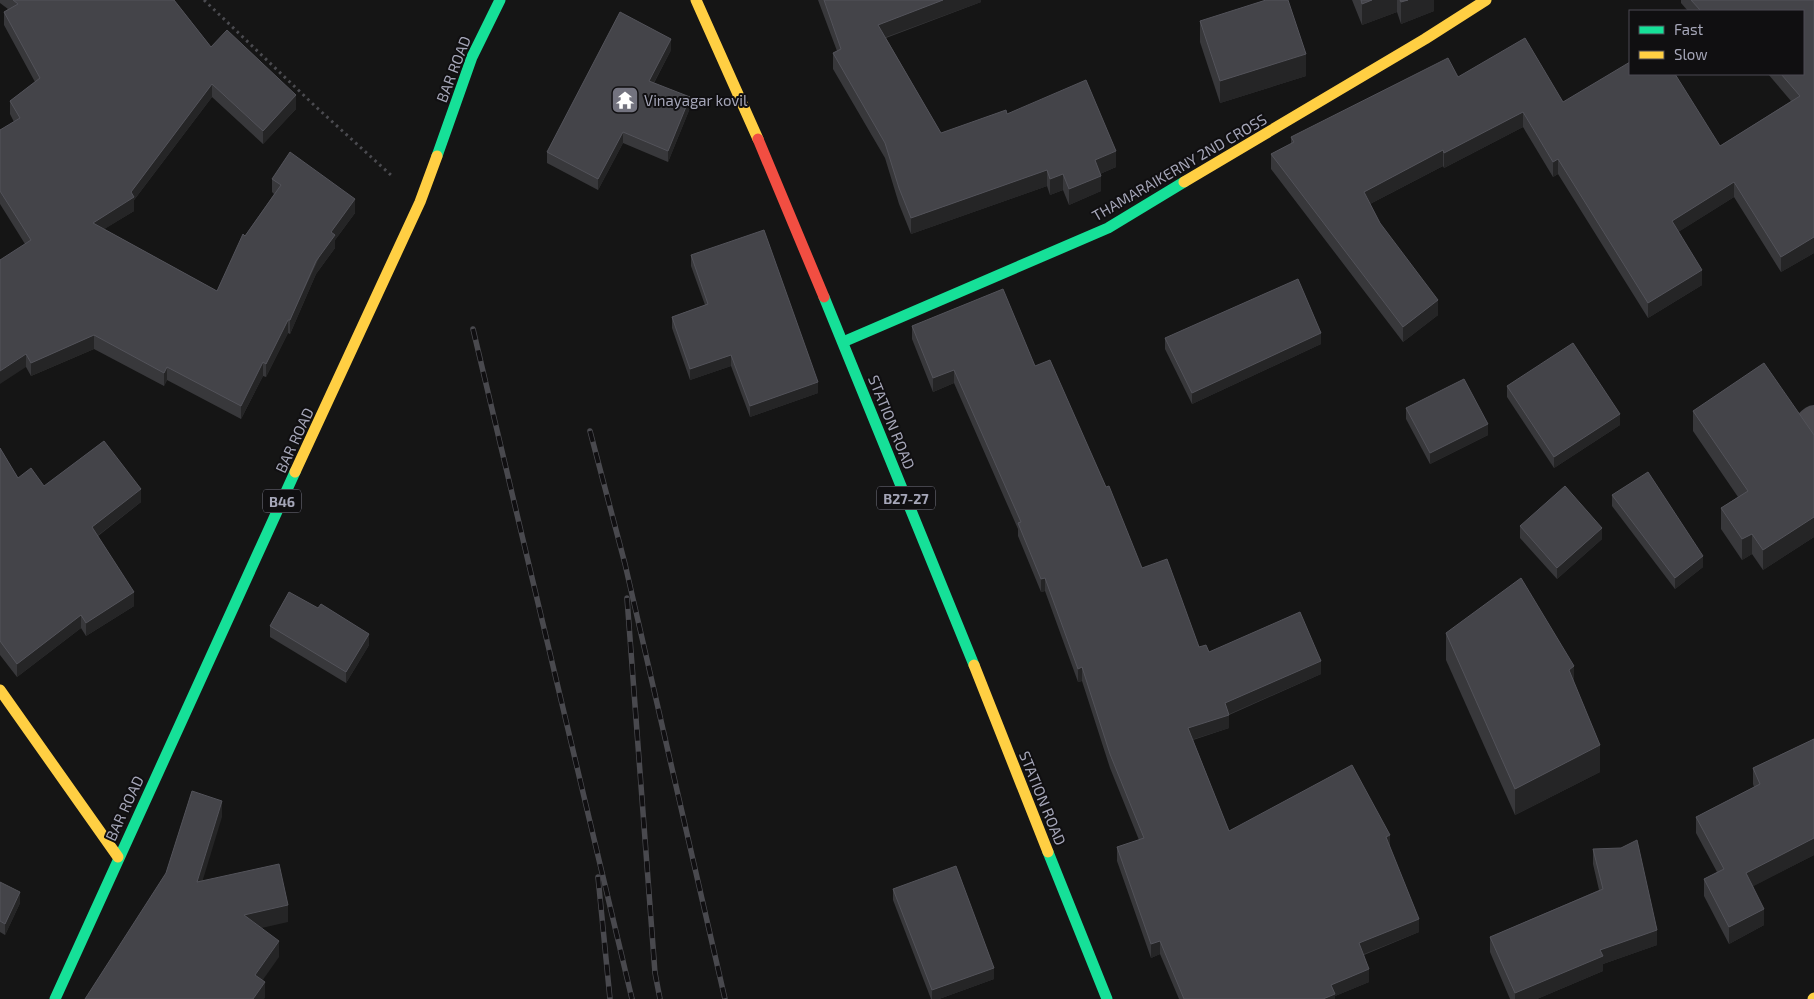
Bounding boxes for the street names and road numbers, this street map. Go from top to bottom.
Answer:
street label: BAR ROAD [432,33,474,105]
street label: THAMARAIKERNY 2ND CROSS [1089,110,1269,224]
street label: STATION ROAD [865,372,919,472]
street label: BAR ROAD [271,405,317,475]
road number: B27-27 [877,486,935,509]
road number: B46 [263,490,301,512]
street label: STATION ROAD [1016,748,1070,848]
street label: BAR ROAD [101,773,147,843]

